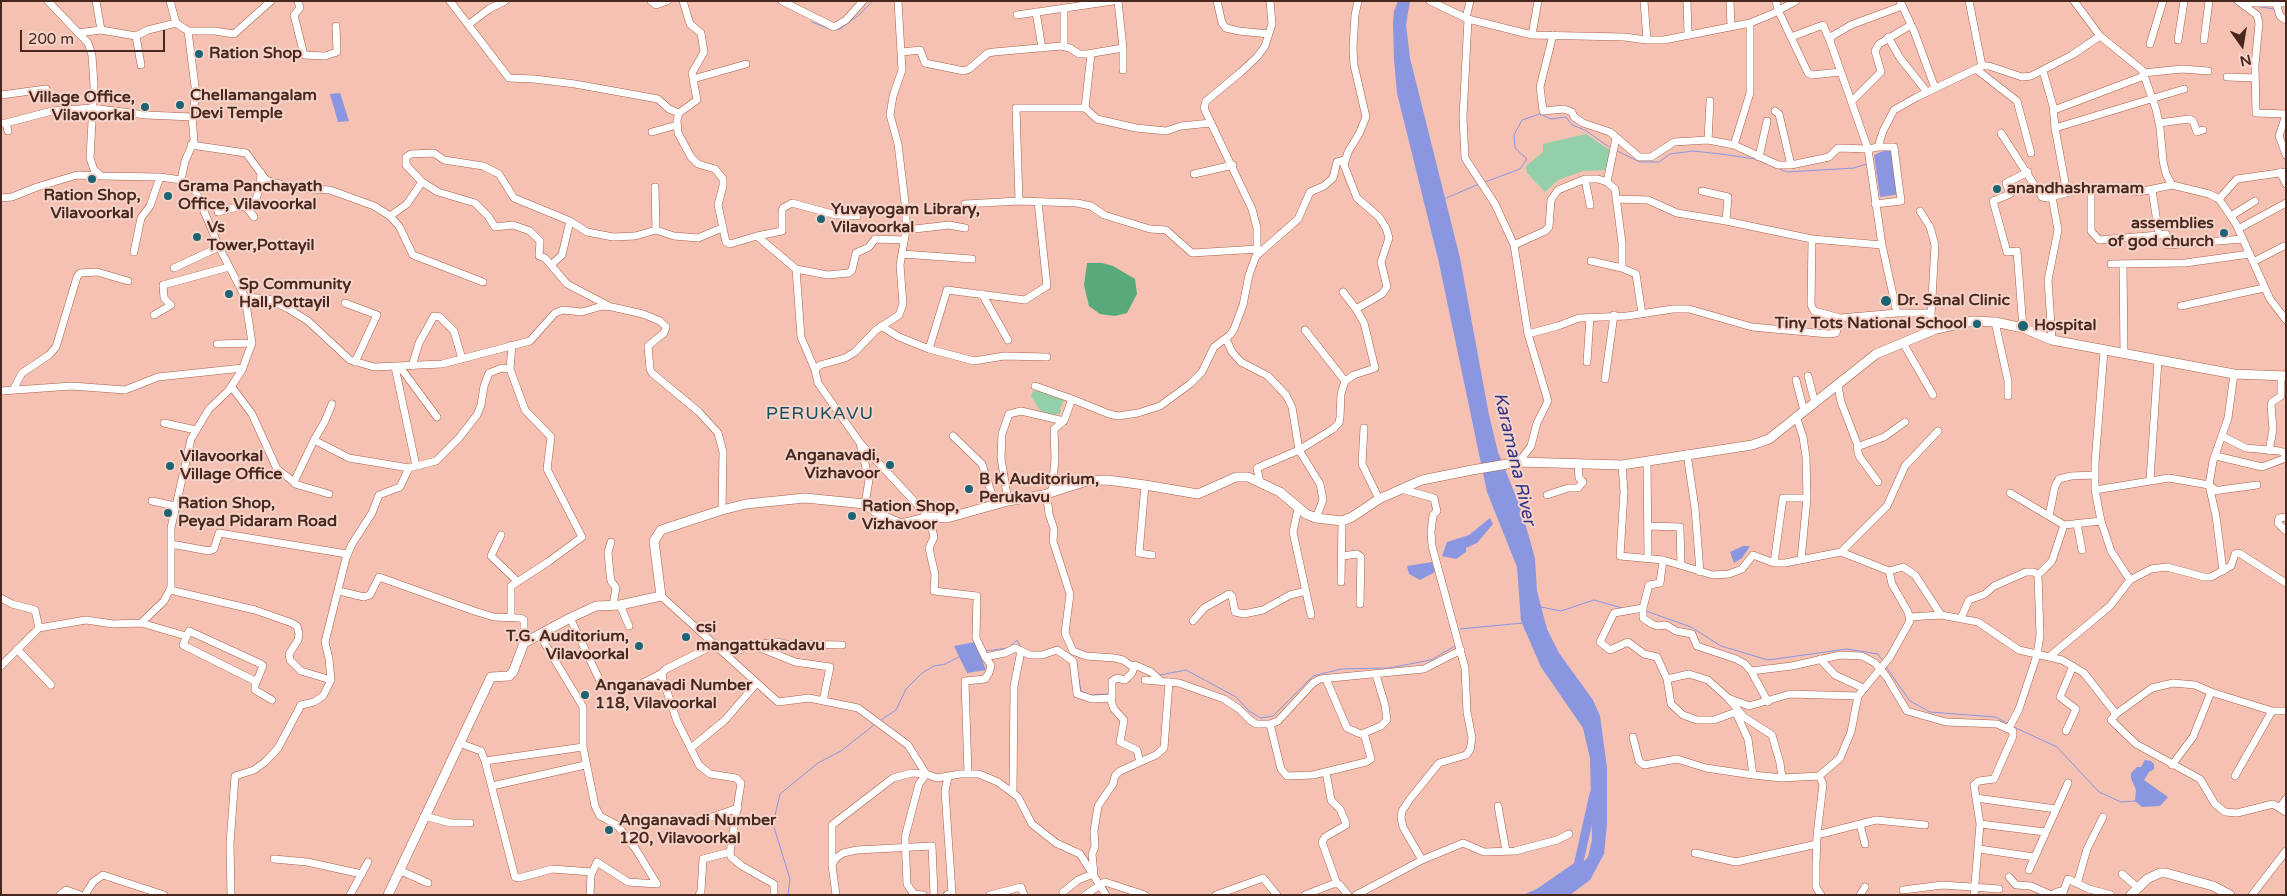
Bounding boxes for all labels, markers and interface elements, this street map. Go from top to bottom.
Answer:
scale bar [22,20,168,52]
north arrow [2217,20,2267,70]
text: 200 m [28,30,74,48]
place label: Ration Shop [209,44,302,64]
marker: Ration Shop [193,48,205,60]
text: N [2238,51,2253,70]
place label: Chellamangalam Devi Temple [190,86,317,124]
place label: Village Office, Vilavoorkal [29,88,135,126]
marker: Chellamangalam Devi Temple [174,99,186,111]
marker: Village Office, Vilavoorkal [139,101,151,113]
marker: Ration Shop, Vilavoorkal [86,173,98,185]
place label: Grama Panchayath Office, Vilavoorkal [178,177,322,215]
place label: anandhashramam [2007,179,2144,199]
marker: anandhashramam [1991,183,2003,195]
place label: Ration Shop, Vilavoorkal [43,186,141,224]
marker: Grama Panchayath Office, Vilavoorkal [162,190,174,202]
place label: Yuvayogam Library, Vilavoorkal [831,200,980,238]
marker: Yuvayogam Library, Vilavoorkal [815,213,827,225]
place label: assemblies of god church [2108,214,2214,252]
place label: Vs Tower,Pottayil [207,218,315,256]
marker: assemblies of god church [2218,227,2230,239]
marker: Vs Tower,Pottayil [191,231,203,243]
place label: Sp Community Hall,Pottayil [239,275,351,313]
marker: Sp Community Hall,Pottayil [223,288,235,300]
place label: Dr. Sanal Clinic [1897,291,2010,311]
marker: Dr. Sanal Clinic [1879,294,1893,308]
place label: Tiny Tots National School [1775,314,1967,334]
place label: Hospital [2034,316,2096,336]
marker: Tiny Tots National School [1971,318,1983,330]
marker: Hospital [2016,319,2030,333]
water label: Karamana River [1488,391,1540,527]
district label: PERUKAVU [765,403,875,425]
place label: Anganavadi, Vizhavoor [785,446,880,484]
place label: Vilavoorkal Village Office [180,447,282,485]
marker: Anganavadi, Vizhavoor [884,459,896,471]
marker: Vilavoorkal Village Office [164,460,176,472]
place label: B K Auditorium, Perukavu [979,470,1099,508]
marker: B K Auditorium, Perukavu [963,483,975,495]
place label: Ration Shop, Peyad Pidaram Road [178,494,337,532]
place label: Ration Shop, Vizhavoor [862,497,959,535]
marker: Ration Shop, Peyad Pidaram Road [162,507,174,519]
marker: Ration Shop, Vizhavoor [846,510,858,522]
place label: csi mangattukadavu [696,618,825,656]
place label: T.G. Auditorium, Vilavoorkal [506,627,629,665]
marker: csi mangattukadavu [680,631,692,643]
marker: T.G. Auditorium, Vilavoorkal [633,640,645,652]
place label: Anganavadi Number 118, Vilavoorkal [595,676,752,714]
marker: Anganavadi Number 118, Vilavoorkal [579,689,591,701]
place label: Anganavadi Number 120, Vilavoorkal [619,811,776,849]
marker: Anganavadi Number 120, Vilavoorkal [603,824,615,836]

